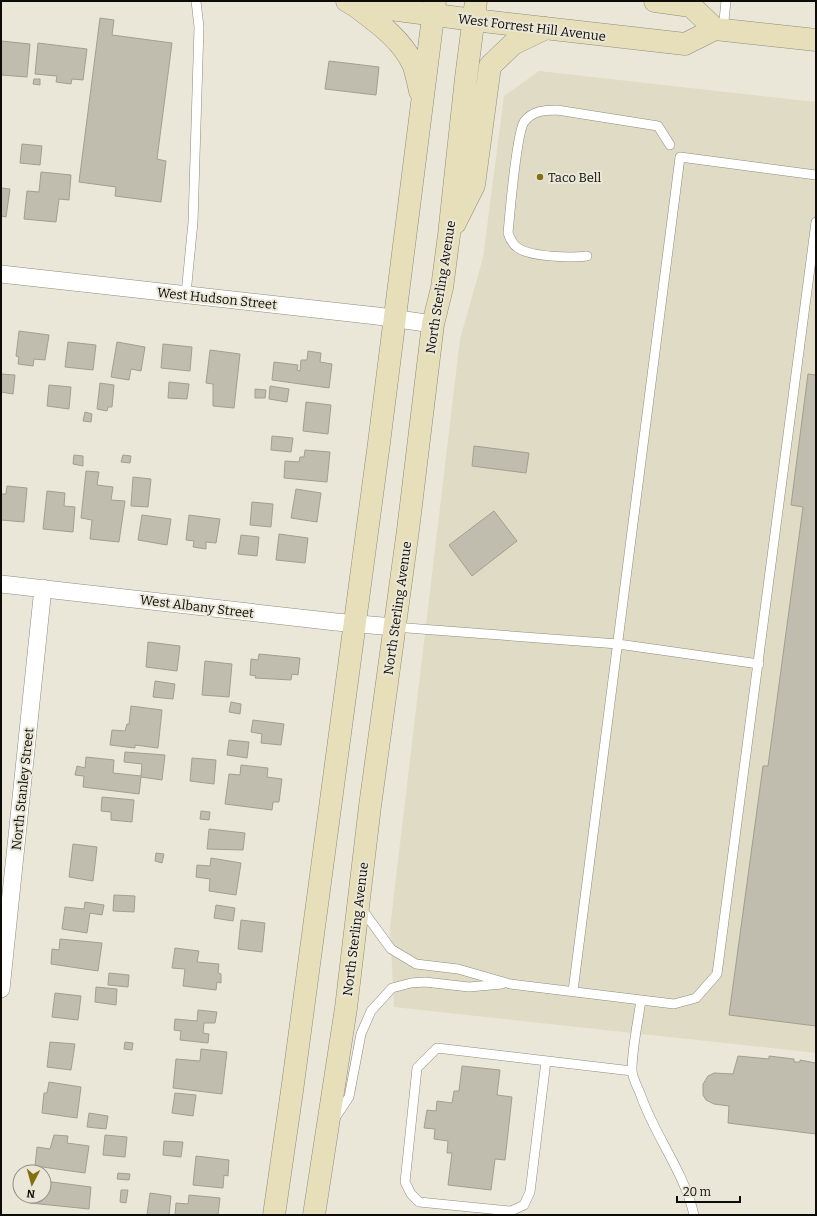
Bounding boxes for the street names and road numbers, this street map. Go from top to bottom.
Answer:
street label: West Forrest Hill Avenue [457,11,607,44]
street label: North Sterling Avenue [423,219,458,355]
street label: West Hudson Street [156,285,278,312]
street label: North Sterling Avenue [381,540,414,676]
street label: West Albany Street [139,592,255,621]
street label: North Stanley Street [9,727,36,851]
street label: North Sterling Avenue [340,861,371,997]

